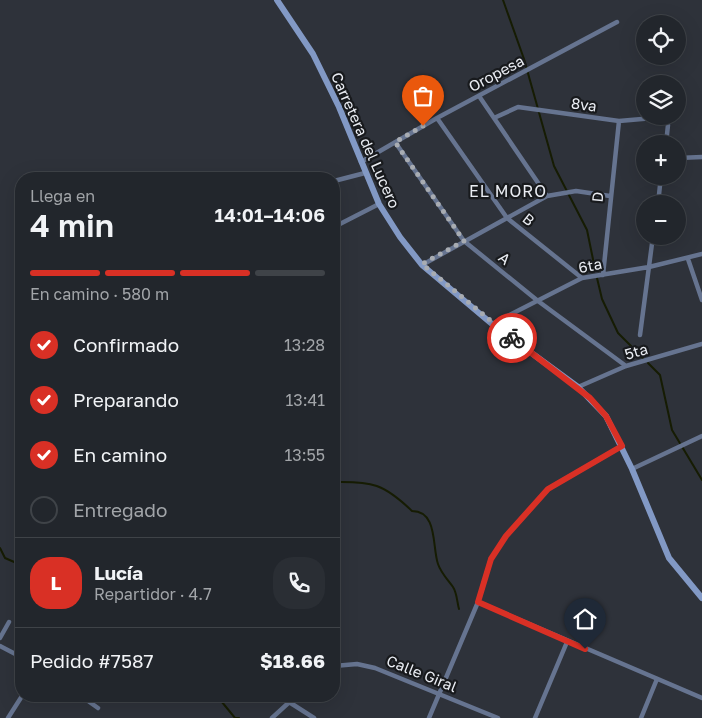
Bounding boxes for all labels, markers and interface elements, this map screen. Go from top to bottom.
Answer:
map controls [636,15,686,245]
button: locate [636,15,686,65]
street label: Oropesa [465,51,527,95]
street label: Carretera del Lucero [328,69,404,211]
pin [402,75,444,126]
button: layers [636,75,686,125]
icon: bag [409,82,437,110]
street label: 8va [570,93,598,115]
button: + [636,135,686,185]
district label: EL MORO [469,181,547,201]
text: Llega en [30,186,95,206]
street label: D [587,191,607,203]
button: − [636,195,686,245]
text: 14:01–14:06 [214,203,325,226]
text: 4 min [30,206,114,244]
street label: B [519,209,539,229]
street label: A [495,248,515,268]
street label: 6ta [577,254,603,276]
text: En camino · 580 m [30,284,169,304]
courier [487,313,537,363]
icon: bike [498,324,526,352]
icon: check [30,331,58,359]
text: Confirmado [73,333,179,356]
text: 13:28 [284,335,325,355]
street label: 5ta [622,339,650,363]
icon: check [30,386,58,414]
text: Preparando [73,388,179,411]
text: 13:41 [286,390,325,410]
icon: check [30,441,58,469]
text: En camino [73,443,167,466]
text: 13:55 [285,445,325,465]
text: Entregado [73,498,167,521]
button: phone [273,557,325,609]
text: Lucía [94,561,143,584]
text: L [51,571,61,594]
text: Repartidor · 4.7 [94,584,212,604]
pin [564,598,606,649]
icon: home [571,605,599,633]
text: Pedido #7587 [30,649,154,672]
text: $18.66 [260,649,325,672]
street label: Calle Giral [384,651,460,695]

